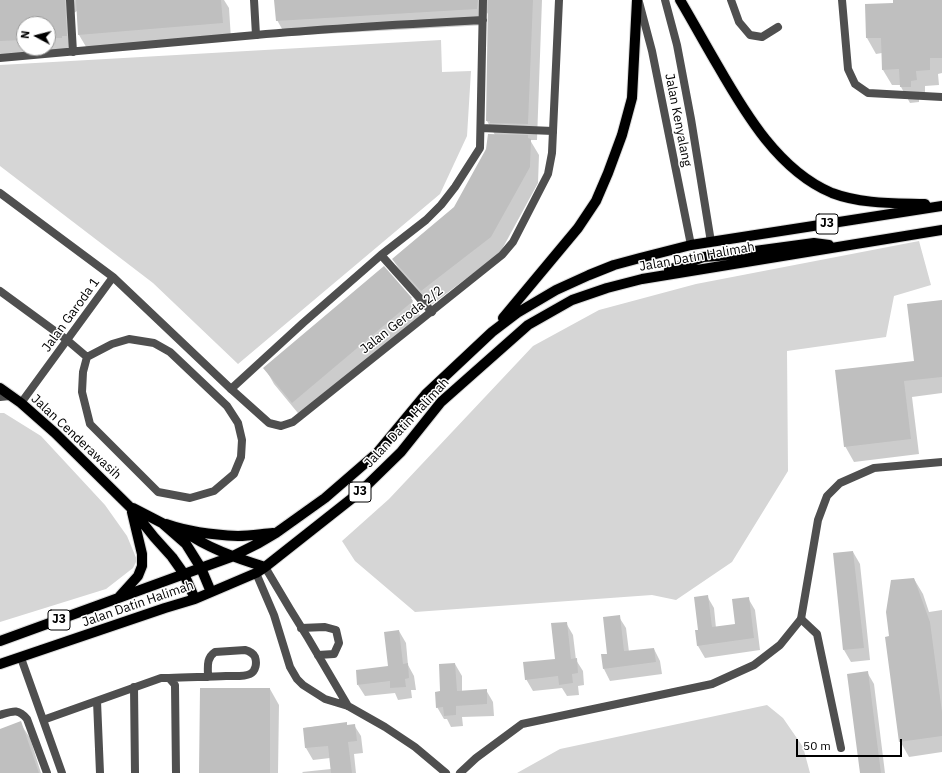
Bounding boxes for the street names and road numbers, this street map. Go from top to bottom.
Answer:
street label: Jalan Kenyalang [661,72,695,168]
road number: J3 [816,214,838,234]
street label: Jalan Datin Halimah [638,239,756,275]
street label: Jalan Garoda 1 [39,275,103,355]
street label: Jalan Geroda 2/2 [357,283,447,357]
street label: Jalan Datin Halimah [361,375,453,471]
street label: Jalan Cenderawasih [28,391,124,483]
road number: J3 [349,482,371,502]
street label: Jalan Datin Halimah [80,578,196,630]
road number: J3 [48,610,70,630]

